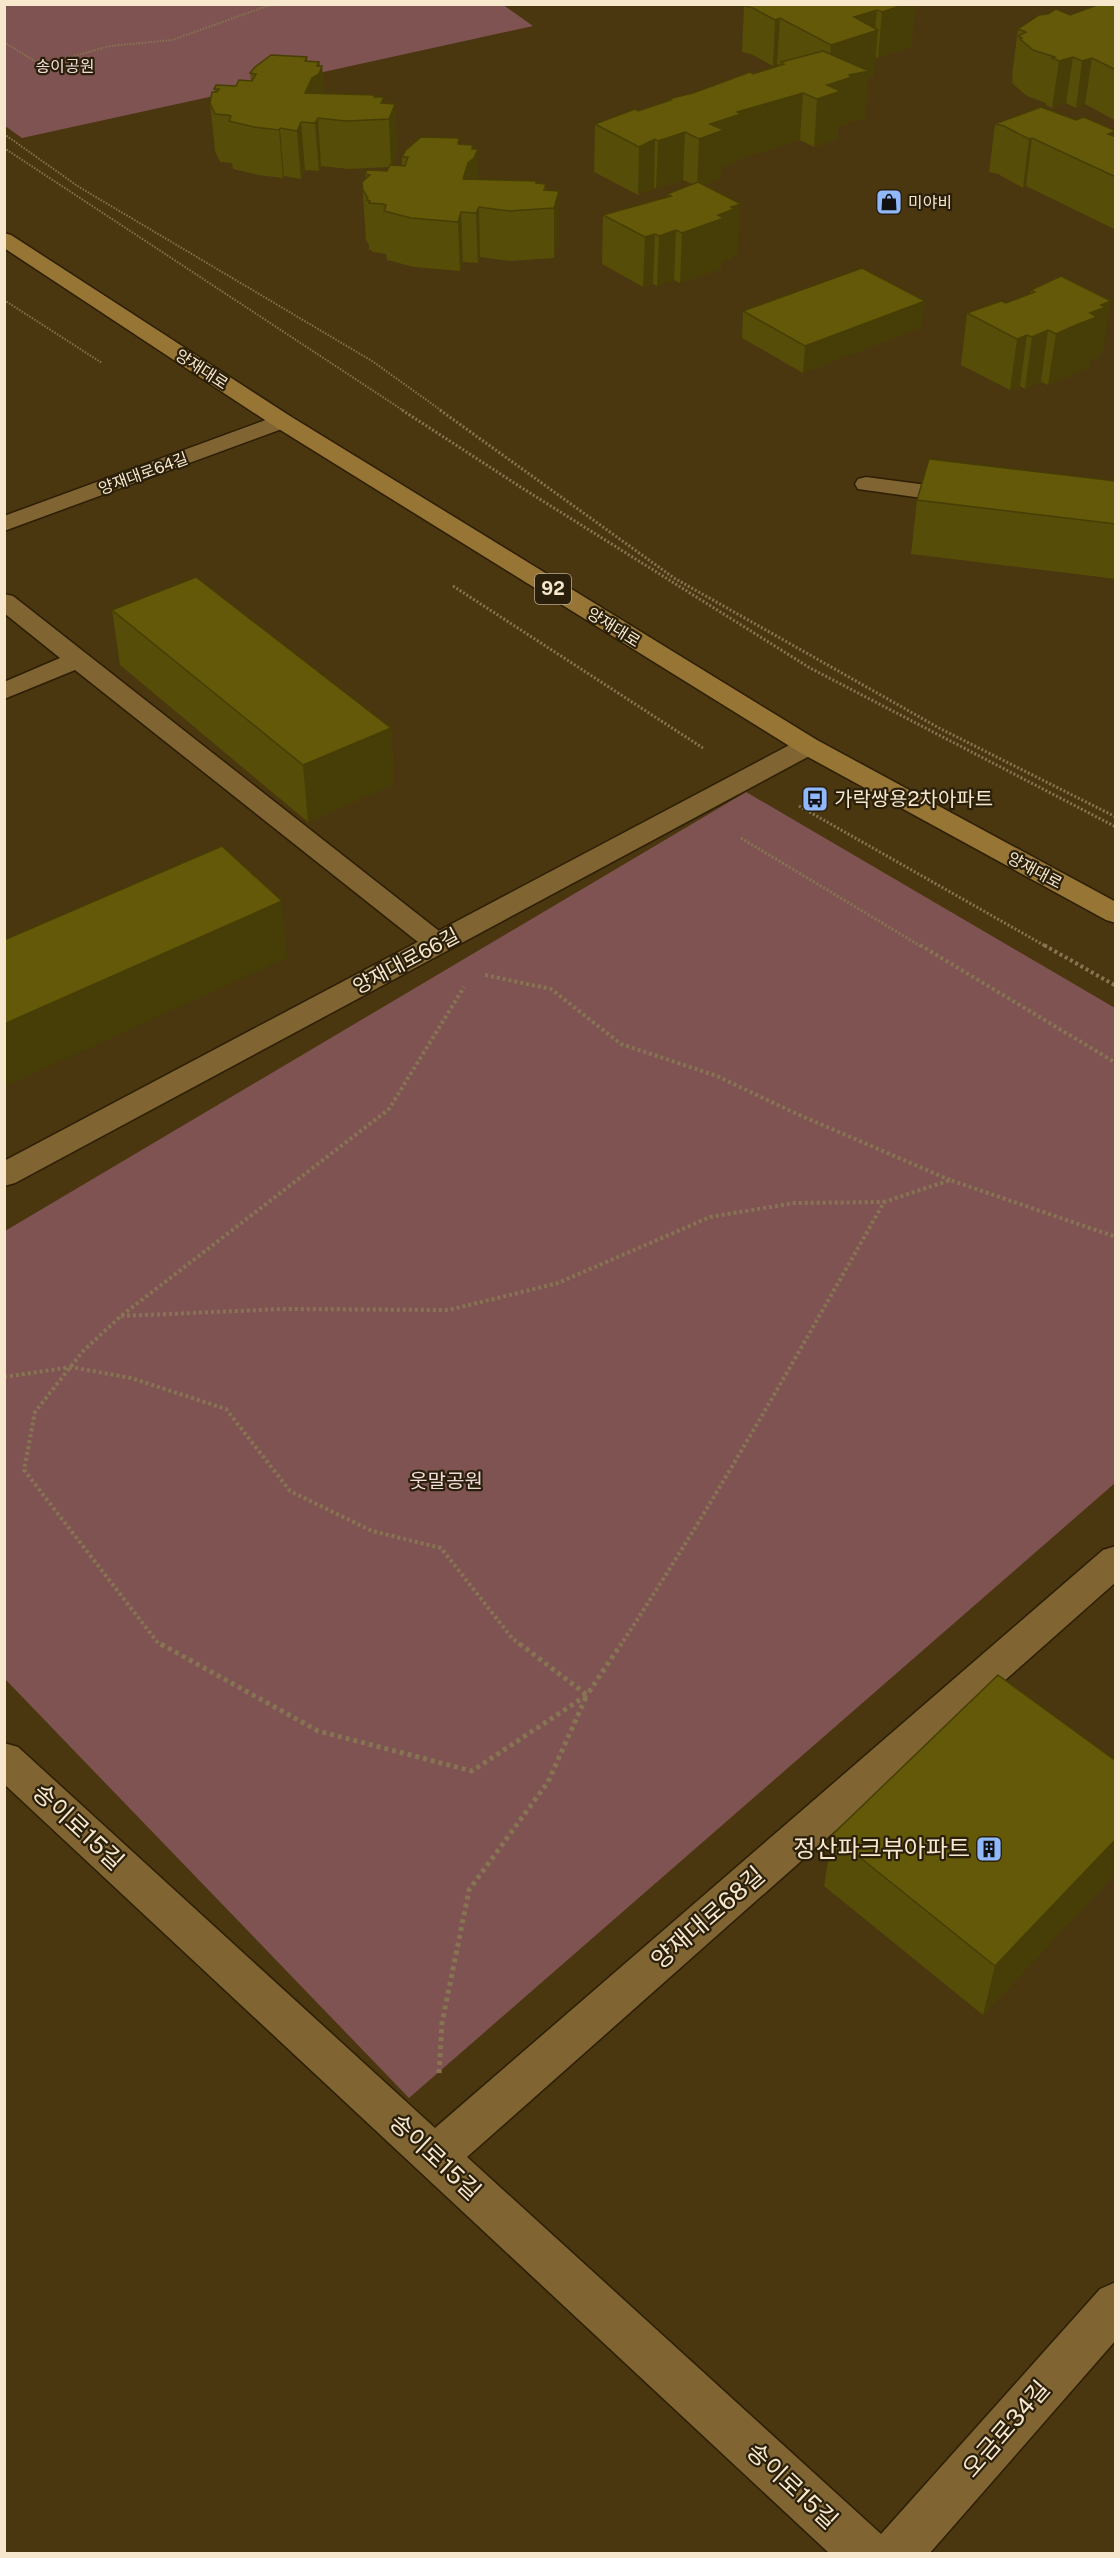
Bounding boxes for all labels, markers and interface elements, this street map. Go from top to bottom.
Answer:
park label: 송이공원 [36,57,94,76]
shop icon: 미야비 [874,187,904,217]
place label: 미야비 [908,193,952,212]
street label: 양재대로 [172,345,232,394]
street label: 양재대로64길 [96,449,190,498]
road number: 92 [535,574,571,604]
street label: 양재대로 [584,604,644,651]
bus stop icon: 가락쌍용2차아파트 [800,784,830,814]
place label: 가락쌍용2차아파트 [834,787,993,811]
street label: 양재대로 [1004,848,1065,893]
street label: 양재대로66길 [349,923,463,999]
park label: 웃말공원 [409,1469,483,1493]
street label: 송이로15길 [28,1777,130,1875]
place label: 정산파크뷰아파트 [793,1834,970,1862]
building icon: 정산파크뷰아파트 [974,1834,1004,1864]
street label: 양재대로68길 [645,1861,770,1974]
street label: 송이로15길 [385,2107,487,2205]
street label: 오금로34길 [956,2374,1055,2482]
street label: 송이로15길 [742,2436,844,2534]

